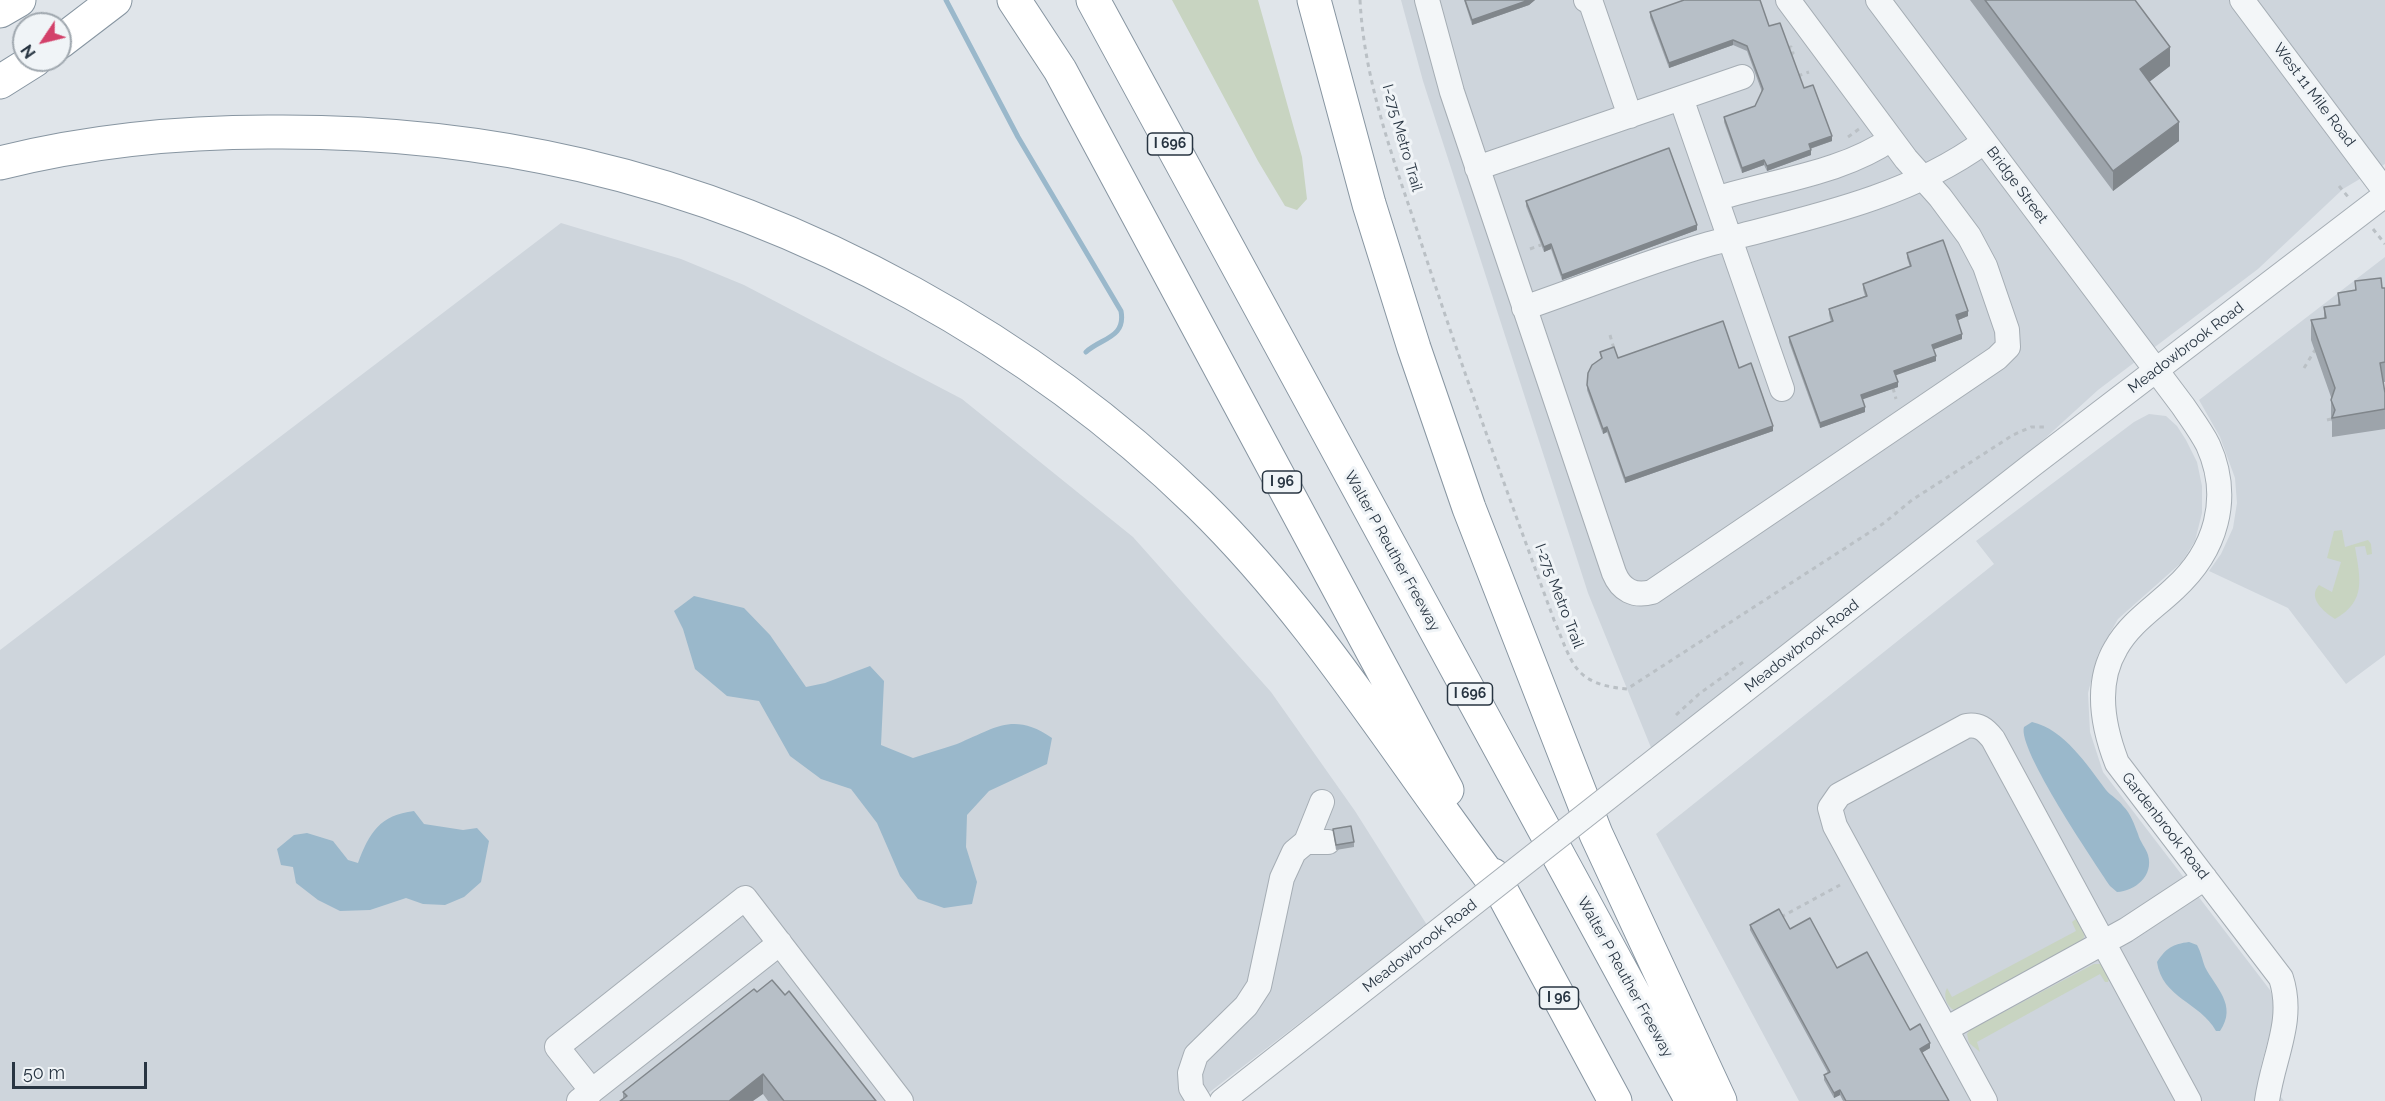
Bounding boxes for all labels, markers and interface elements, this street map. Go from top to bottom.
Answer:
north arrow [12,12,72,72]
street label: West 11 Mile Road [2269,40,2359,150]
text: N [17,41,40,62]
street label: I-275 Metro Trail [1378,82,1426,194]
road number: I 696 [1148,133,1192,155]
street label: Bridge Street [1982,143,2052,227]
street label: Meadowbrook Road [2125,299,2247,397]
street label: Walter P Reuther Freeway [1340,468,1444,634]
road number: I 96 [1262,471,1302,493]
street label: I-275 Metro Trail [1531,541,1587,651]
street label: Meadowbrook Road [1741,596,1863,696]
road number: I 696 [1448,683,1492,705]
street label: Gardenbrook Road [2118,769,2212,883]
street label: Walter P Reuther Freeway [1573,894,1677,1060]
street label: Meadowbrook Road [1359,896,1481,996]
road number: I 96 [1540,987,1578,1009]
scale bar [15,1050,150,1088]
text: 50 m [23,1062,65,1083]

